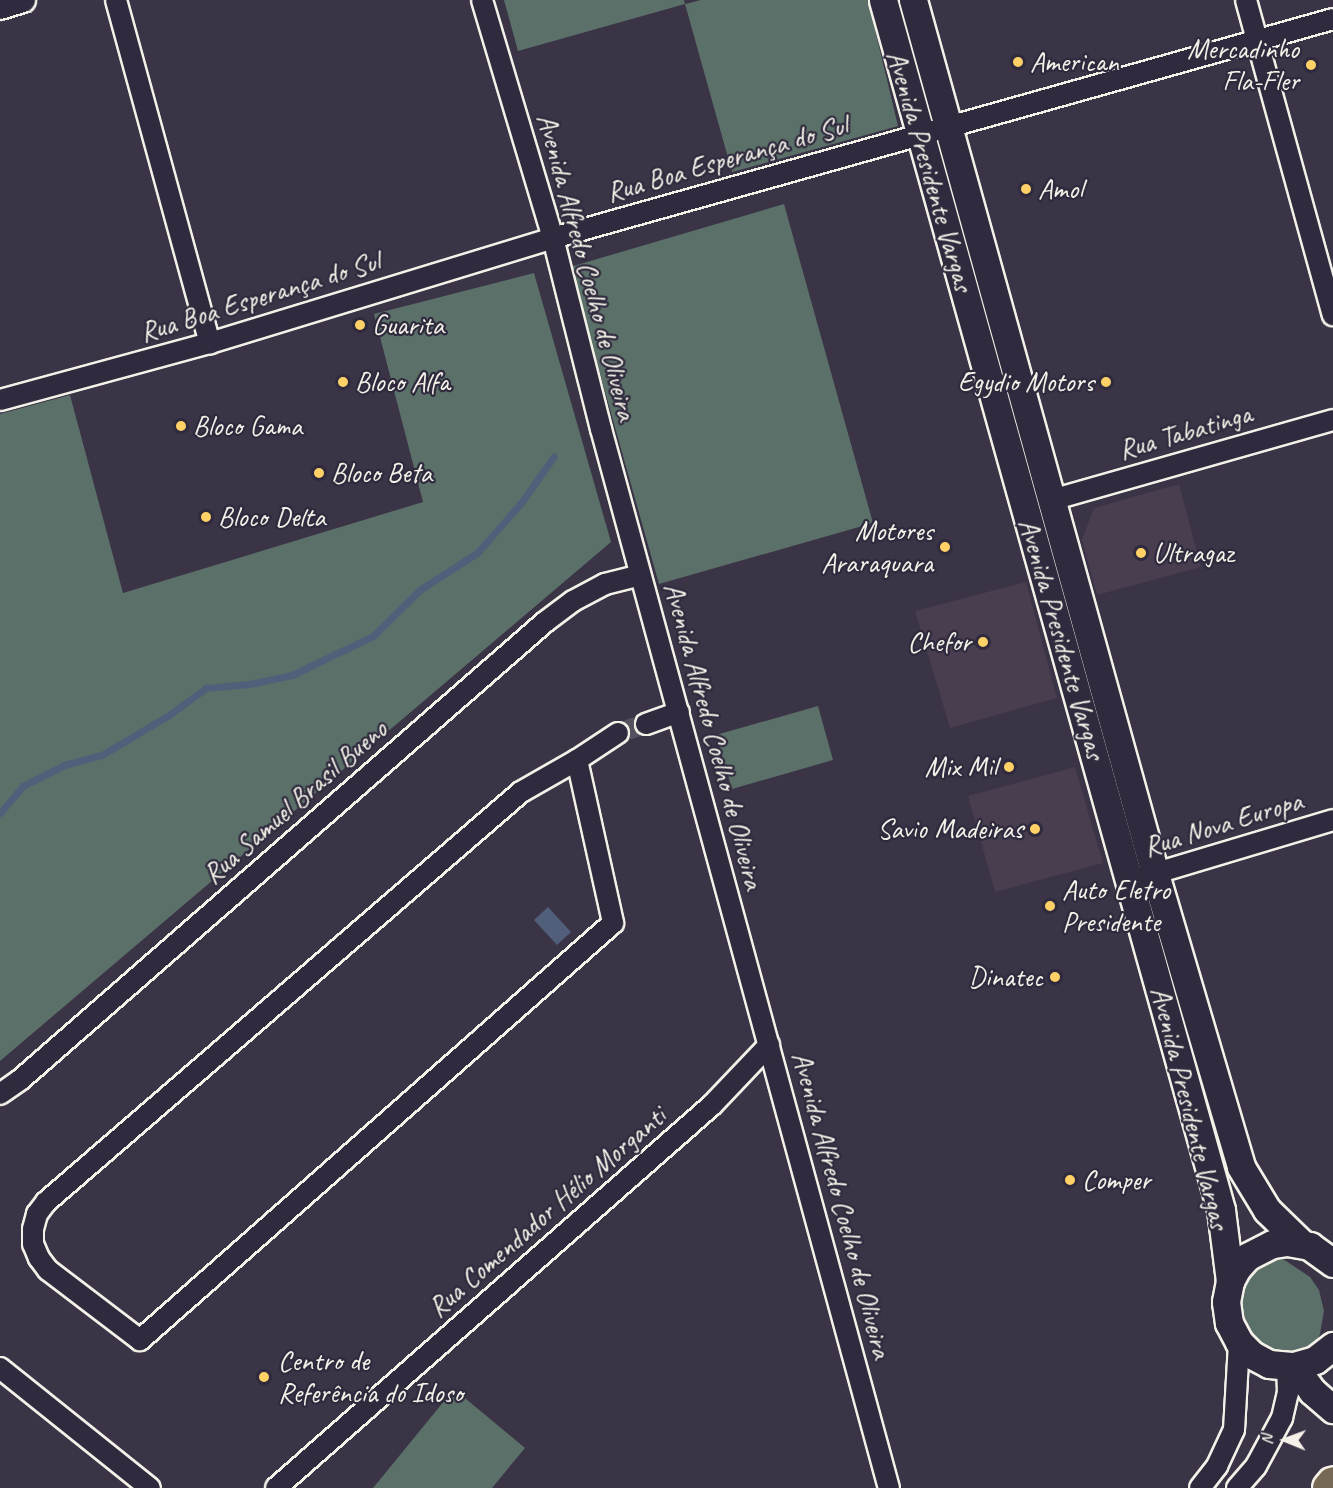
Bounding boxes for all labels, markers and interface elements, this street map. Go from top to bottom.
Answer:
place label: Mercadinho Fla-Fler [1187,32,1299,98]
place label: American [1030,45,1119,79]
street label: Avenida Presidente Vargas [879,46,981,296]
marker: American [1011,55,1025,69]
marker: Mercadinho Fla-Fler [1304,58,1318,72]
street label: Rua Boa Esperança do Sul [603,109,851,209]
street label: Avenida Alfredo Coelho de Oliveira [530,110,644,424]
place label: Amol [1038,172,1083,206]
marker: Amol [1019,182,1033,196]
street label: Rua Boa Esperança do Sul [137,245,383,349]
place label: Guarita [372,308,444,342]
marker: Guarita [353,318,367,332]
place label: Bloco Alfa [355,365,450,399]
place label: Egydio Motors [958,365,1094,399]
marker: Bloco Alfa [336,375,350,389]
marker: Egydio Motors [1099,375,1113,389]
street label: Rua Tabatinga [1114,397,1256,467]
place label: Bloco Gama [193,409,302,443]
marker: Bloco Gama [174,419,188,433]
place label: Bloco Beta [331,456,431,490]
marker: Bloco Beta [312,466,326,480]
place label: Bloco Delta [218,500,325,534]
marker: Bloco Delta [199,510,213,524]
place label: Motores Araraquara [821,514,933,580]
street label: Avenida Presidente Vargas [1011,514,1113,764]
place label: Ultragaz [1153,536,1234,570]
marker: Motores Araraquara [938,540,952,554]
marker: Ultragaz [1134,546,1148,560]
street label: Avenida Alfredo Coelho de Oliveira [657,579,771,893]
place label: Chefor [908,625,971,659]
marker: Chefor [976,635,990,649]
street label: Rua Samuel Brasil Bueno [196,712,394,892]
place label: Mix Mil [925,750,997,784]
marker: Mix Mil [1002,760,1016,774]
street label: Rua Nova Europa [1140,784,1306,864]
place label: Savio Madeiras [877,812,1023,846]
marker: Savio Madeiras [1028,822,1042,836]
place label: Auto Eletro Presidente [1062,873,1170,939]
marker: Auto Eletro Presidente [1043,899,1057,913]
place label: Dinatec [969,960,1043,994]
marker: Dinatec [1048,970,1062,984]
street label: Avenida Presidente Vargas [1144,983,1236,1233]
street label: Avenida Alfredo Coelho de Oliveira [785,1048,899,1362]
street label: Rua Comendador Hélio Morganti [422,1100,672,1324]
place label: Comper [1082,1163,1151,1197]
marker: Comper [1063,1173,1077,1187]
place label: Centro de Referência do Idoso [278,1344,463,1410]
marker: Centro de Referência do Idoso [255,1368,273,1386]
north arrow [1255,1410,1315,1470]
text: N [1257,1435,1277,1445]

